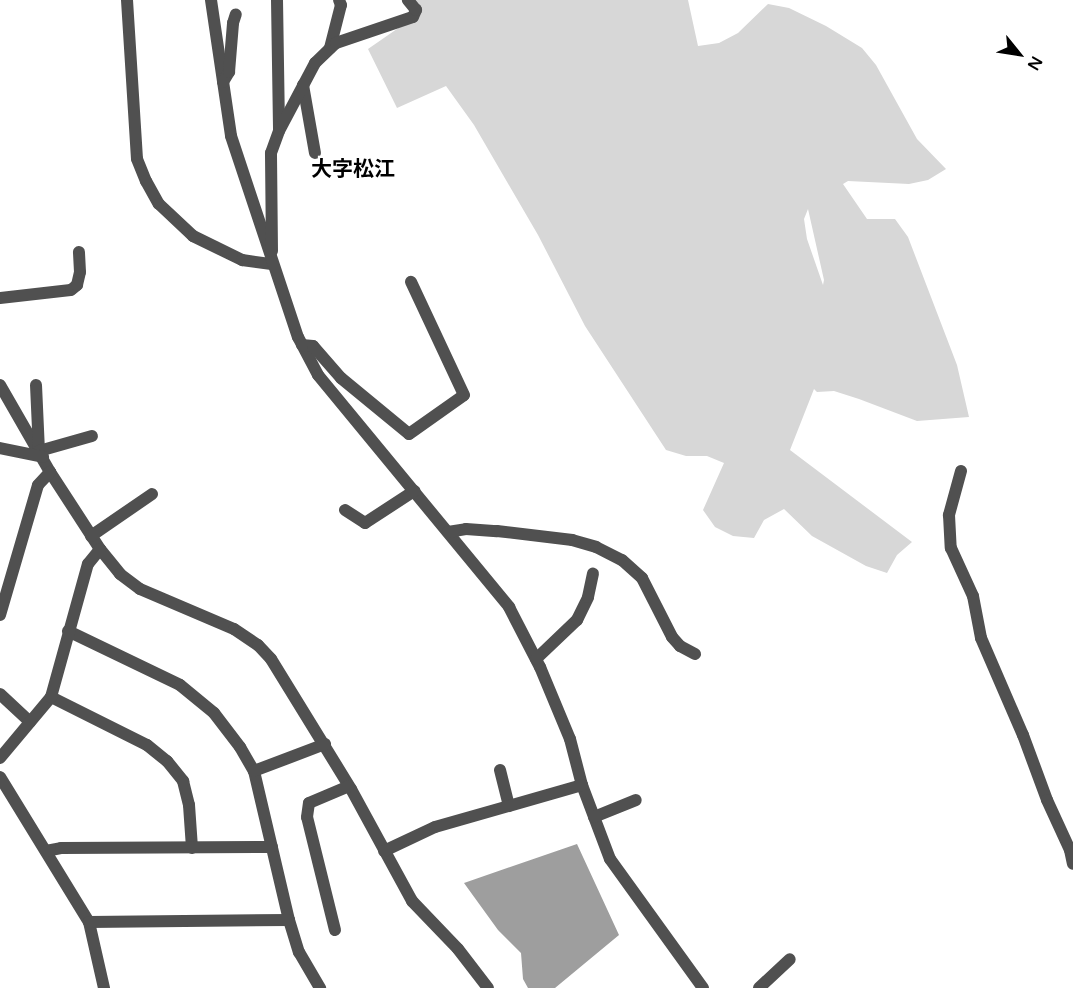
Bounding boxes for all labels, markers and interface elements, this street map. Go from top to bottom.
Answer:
north arrow [989,24,1049,84]
text: N [1023,52,1046,74]
district label: 大字松江 [311,157,395,183]

